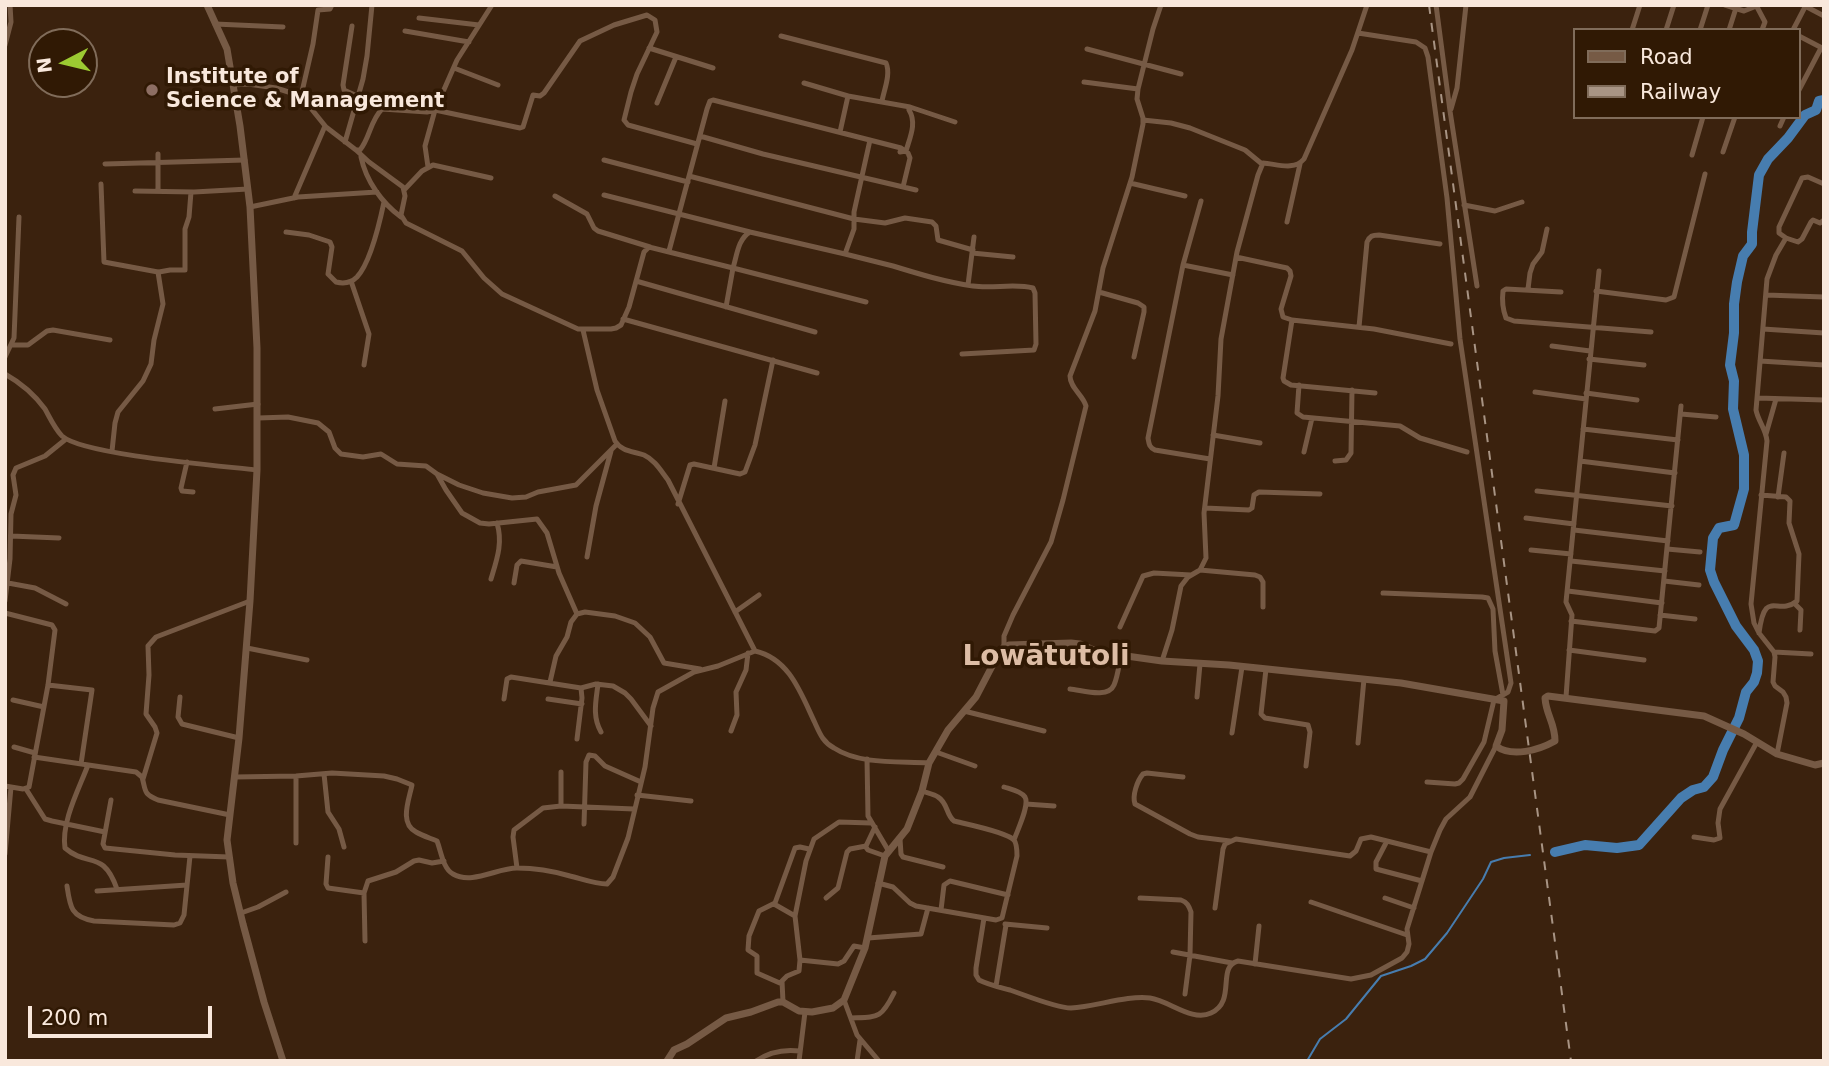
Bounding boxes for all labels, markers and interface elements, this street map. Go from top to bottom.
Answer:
north arrow [28,28,98,98]
legend [1574,28,1801,119]
text: Road [1640,45,1693,69]
text: N [32,56,56,75]
place label: Institute of Science & Management [166,65,444,115]
text: Railway [1640,80,1721,104]
marker: Institute of Science & Management [144,82,160,98]
district label: Lowātutoli [963,641,1129,675]
scale bar [32,992,215,1036]
text: 200 m [41,1006,108,1030]

